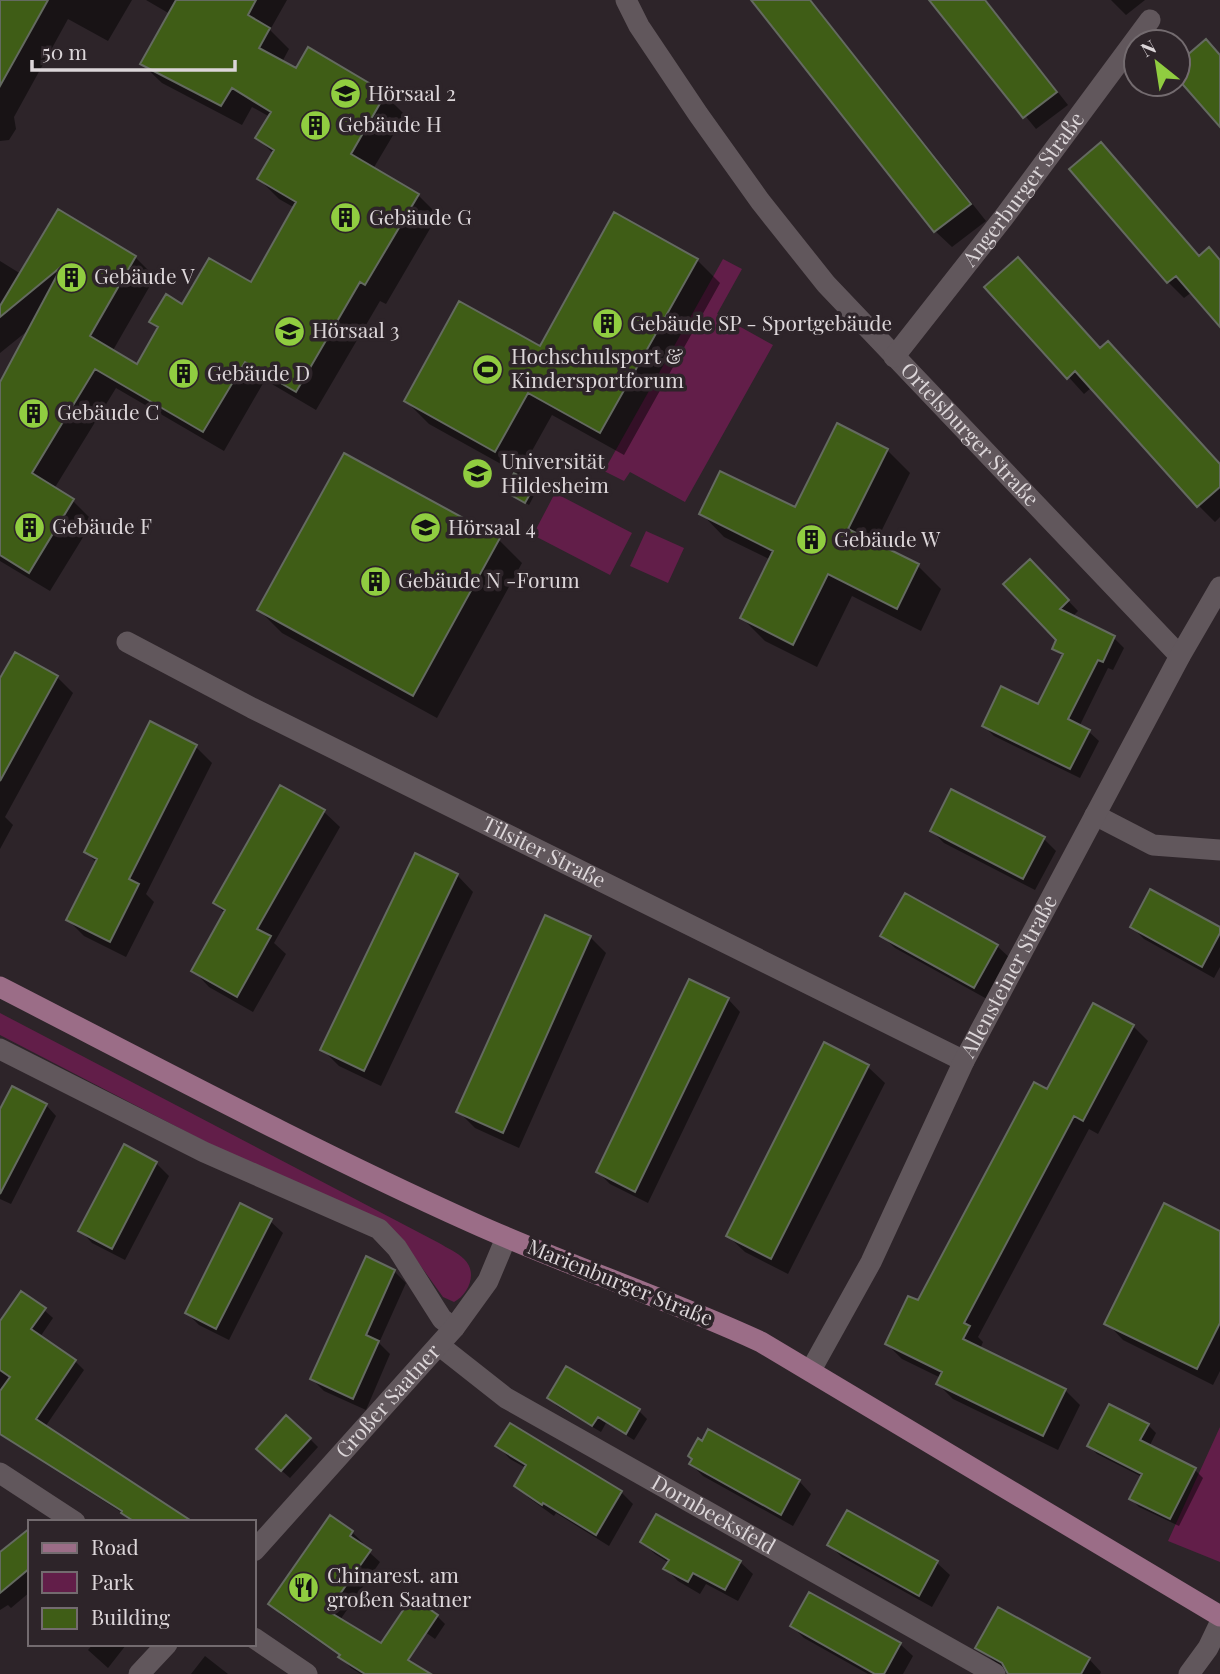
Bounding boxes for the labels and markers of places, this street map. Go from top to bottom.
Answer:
school or university icon: Hörsaal 2 [328,77,362,111]
place label: Hörsaal 2 [368,78,456,106]
building icon: Gebäude H [298,108,332,142]
place label: Gebäude H [338,109,442,137]
building icon: Gebäude G [329,201,363,235]
place label: Gebäude G [369,202,472,230]
building icon: Gebäude V [54,260,88,294]
place label: Gebäude V [94,261,195,289]
building icon: Gebäude SP - Sportgebäude [590,307,624,341]
place label: Gebäude SP - Sportgebäude [630,308,892,336]
school or university icon: Hörsaal 3 [272,314,306,348]
place label: Hörsaal 3 [312,315,399,343]
place label: Hochschulsport & Kindersportforum [511,341,684,393]
sports icon: Hochschulsport & Kindersportforum [471,352,505,386]
building icon: Gebäude D [167,357,201,391]
place label: Gebäude D [207,358,310,386]
building icon: Gebäude C [17,396,51,430]
place label: Gebäude C [57,397,159,425]
place label: Universität Hildesheim [501,446,609,498]
school or university icon: Universität Hildesheim [461,457,495,491]
building icon: Gebäude F [12,510,46,544]
place label: Gebäude F [52,511,152,539]
school or university icon: Hörsaal 4 [408,511,442,545]
place label: Hörsaal 4 [448,512,536,540]
building icon: Gebäude W [794,523,828,557]
place label: Gebäude W [834,524,941,552]
building icon: Gebäude N -Forum [358,564,392,598]
place label: Gebäude N -Forum [398,565,580,593]
place label: Chinarest. am großen Saatner [327,1560,472,1612]
restaurant icon: Chinarest. am großen Saatner [287,1571,321,1605]

